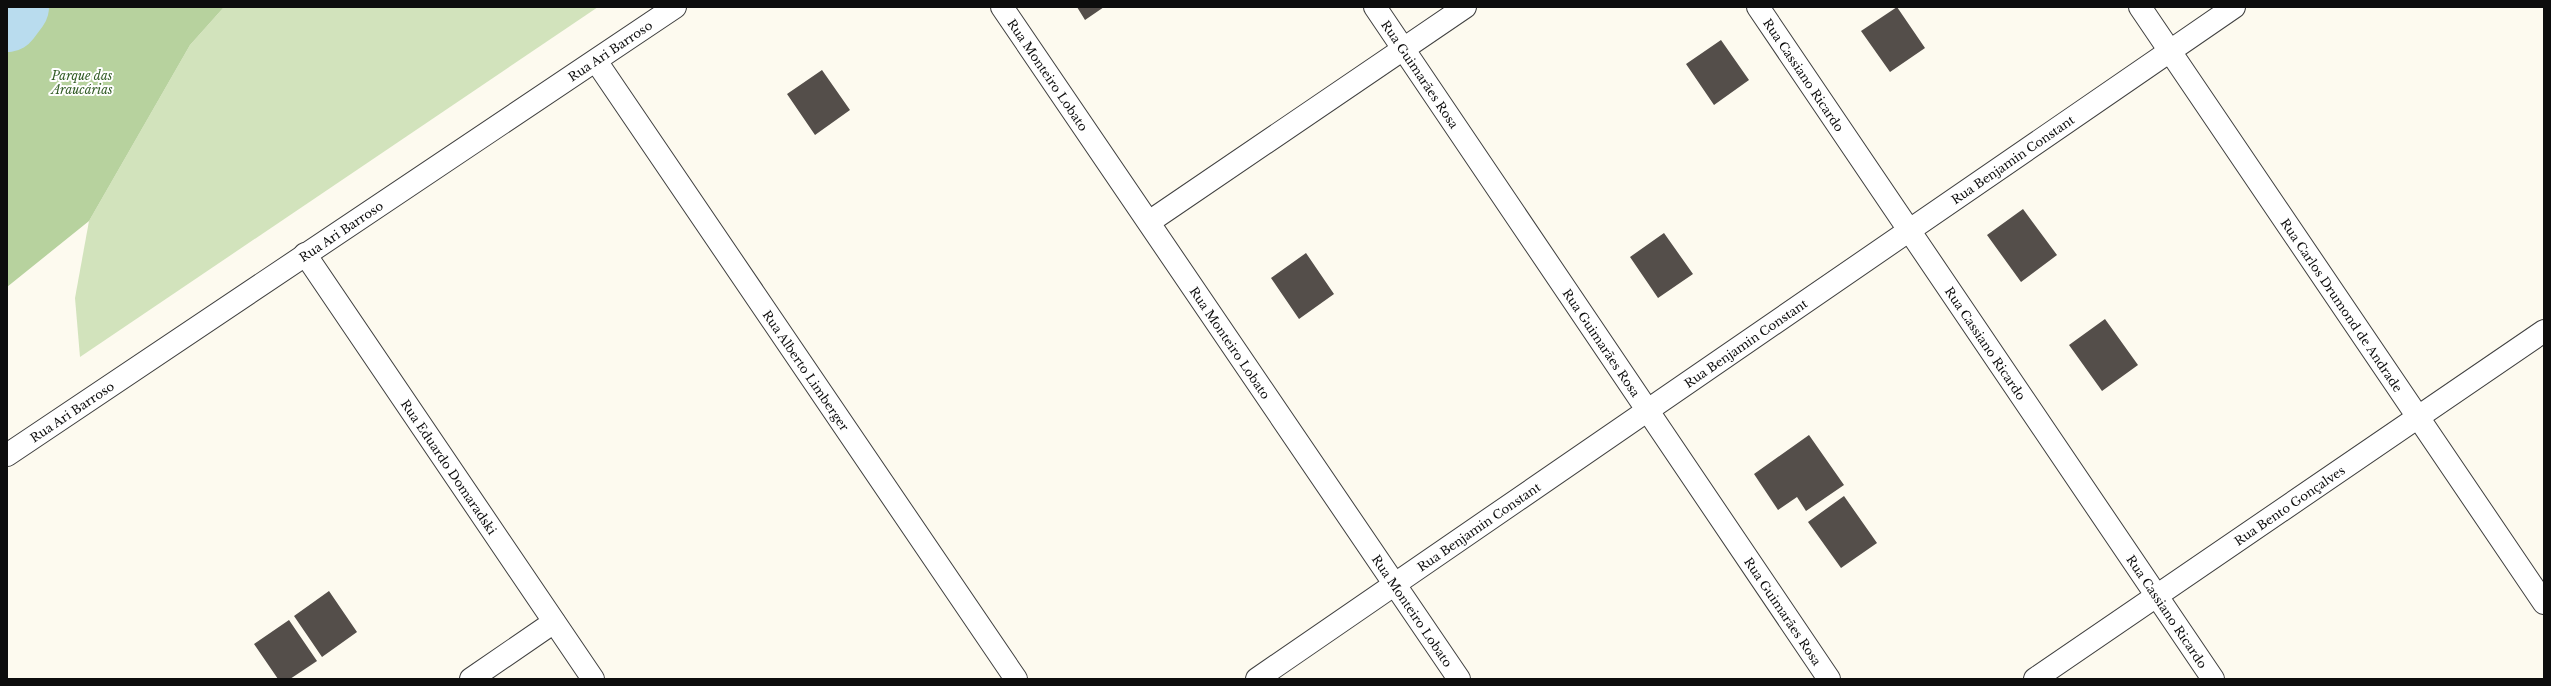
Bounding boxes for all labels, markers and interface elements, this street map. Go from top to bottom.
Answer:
street label: Rua Monteiro Lobato [1005,16,1092,134]
street label: Rua Cassiano Ricardo [1760,16,1848,134]
street label: Rua Ari Barroso [565,17,655,84]
street label: Rua Guimarães Rosa [1379,17,1462,131]
park label: Parque das Araucárias [49,68,113,97]
street label: Rua Benjamin Constant [1948,111,2077,207]
street label: Rua Ari Barroso [296,198,386,265]
street label: Rua Carlos Drumond de Andrade [2278,215,2406,395]
street label: Rua Monteiro Lobato [1187,284,1274,402]
street label: Rua Cassiano Ricardo [1942,284,2029,403]
street label: Rua Guimarães Rosa [1560,286,1644,400]
street label: Rua Benjamin Constant [1681,295,1810,391]
street label: Rua Alberto Limberger [760,307,853,434]
street label: Rua Ari Barroso [27,378,117,445]
street label: Rua Eduardo Domaradski [398,397,500,537]
street label: Rua Bento Gonçalves [2231,462,2347,548]
street label: Rua Benjamin Constant [1414,479,1543,574]
street label: Rua Monteiro Lobato [1369,552,1456,670]
street label: Rua Cassiano Ricardo [2124,552,2211,671]
street label: Rua Guimarães Rosa [1741,554,1825,668]

